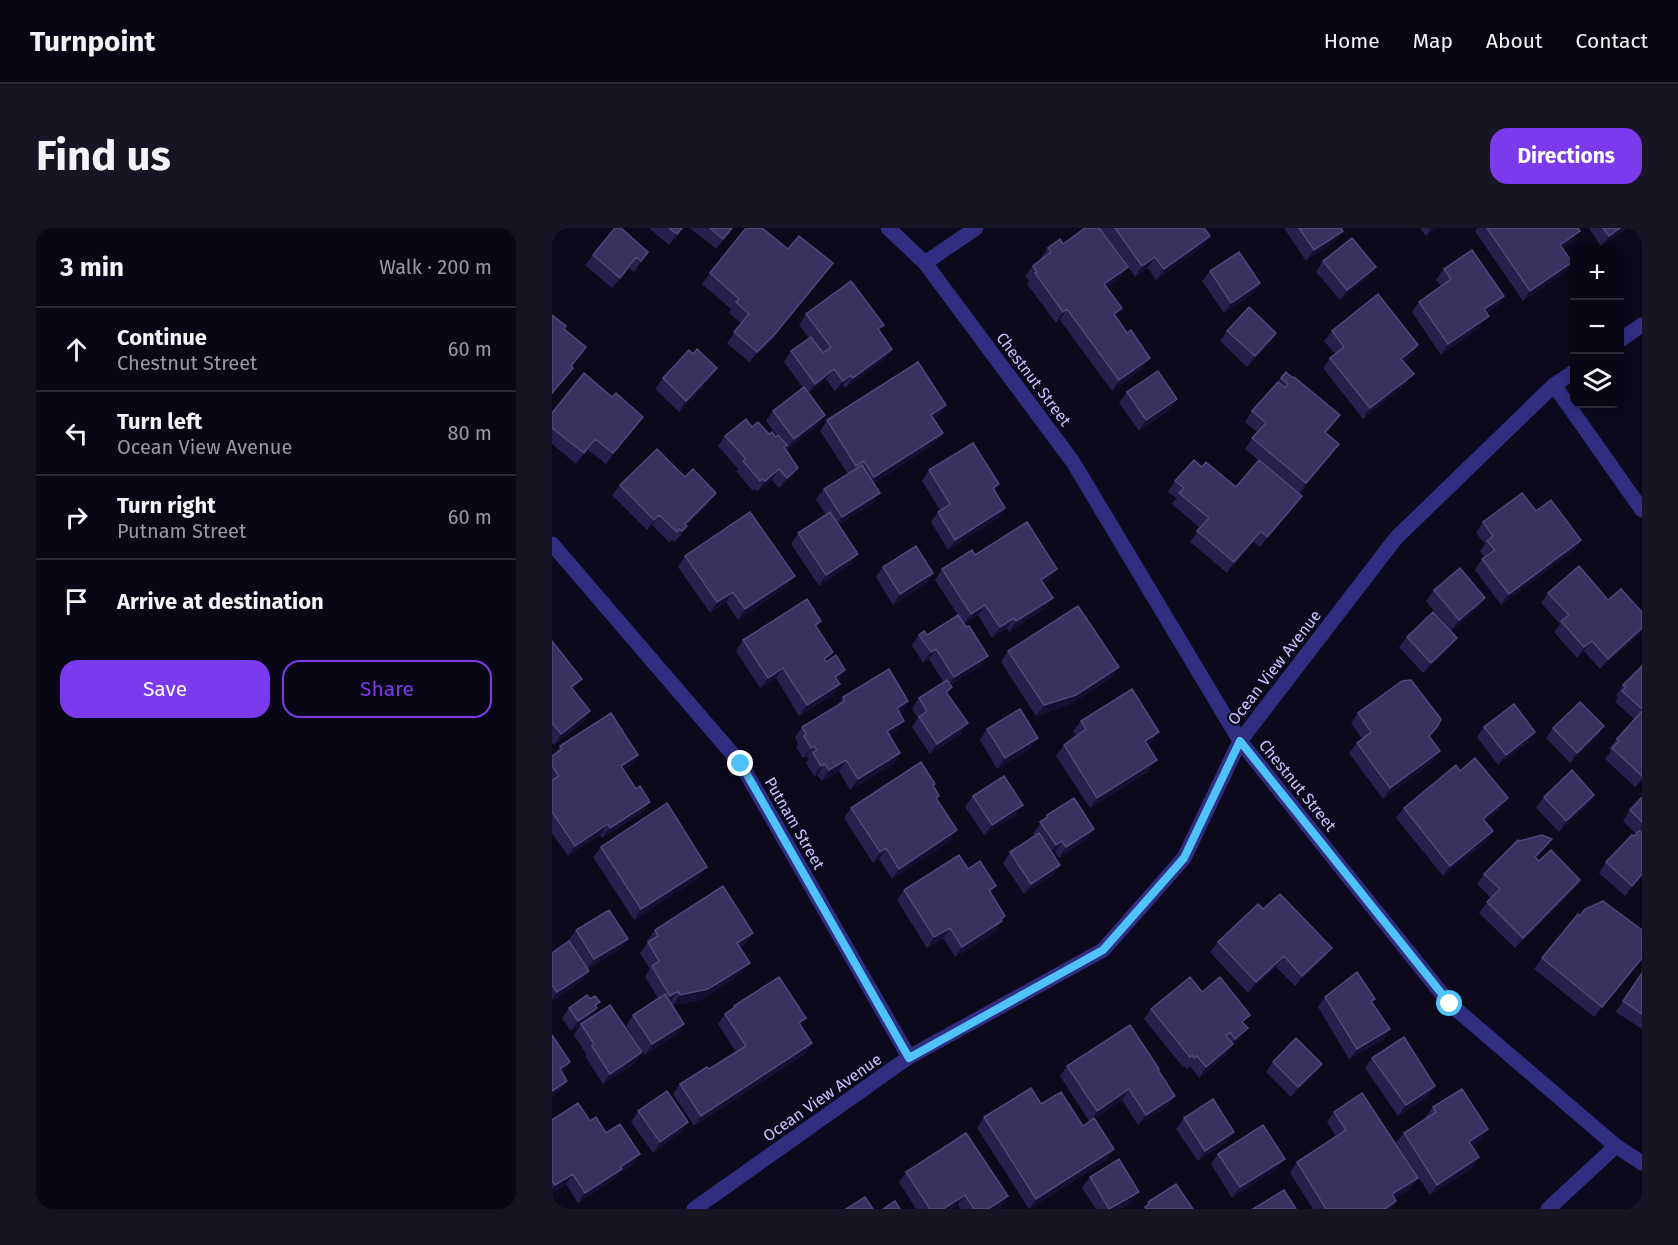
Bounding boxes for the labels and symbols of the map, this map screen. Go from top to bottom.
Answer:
street label: Chestnut Street [992,329,1075,430]
street label: Ocean View Avenue [1224,606,1325,728]
street label: Chestnut Street [1255,736,1340,835]
route end [727,750,753,776]
street label: Putnam Street [760,774,829,873]
route start [1436,990,1462,1016]
street label: Ocean View Avenue [759,1049,885,1145]

